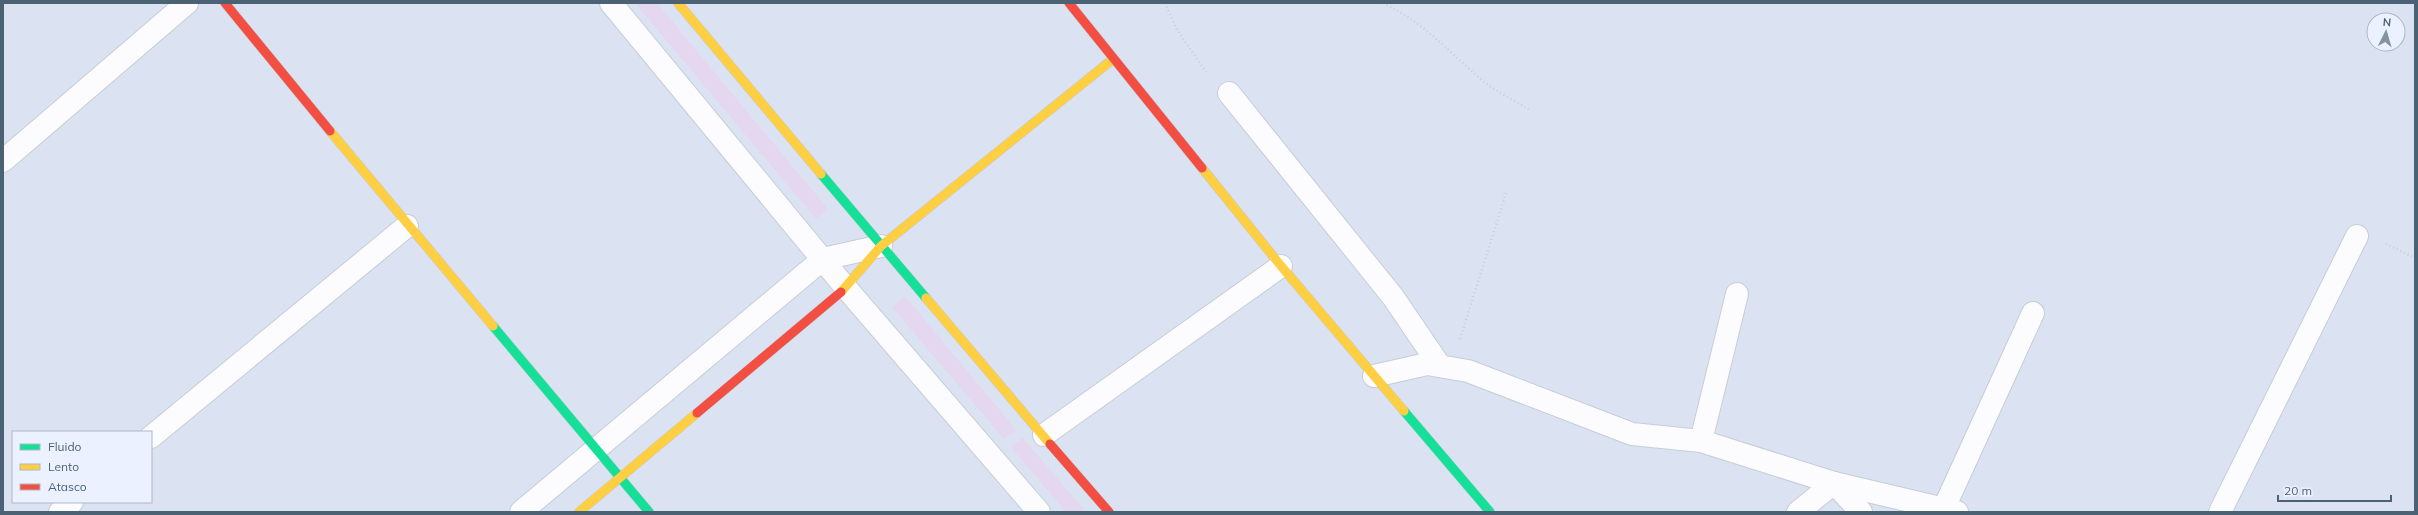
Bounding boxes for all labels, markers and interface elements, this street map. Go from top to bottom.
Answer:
north arrow [2366,12,2406,52]
text: N [2382,15,2392,29]
legend [12,431,152,503]
text: Fluido [48,439,82,454]
text: Lento [48,459,79,474]
scale bar [2278,477,2391,503]
text: Atasco [48,479,87,494]
text: 20 m [2284,483,2312,498]

